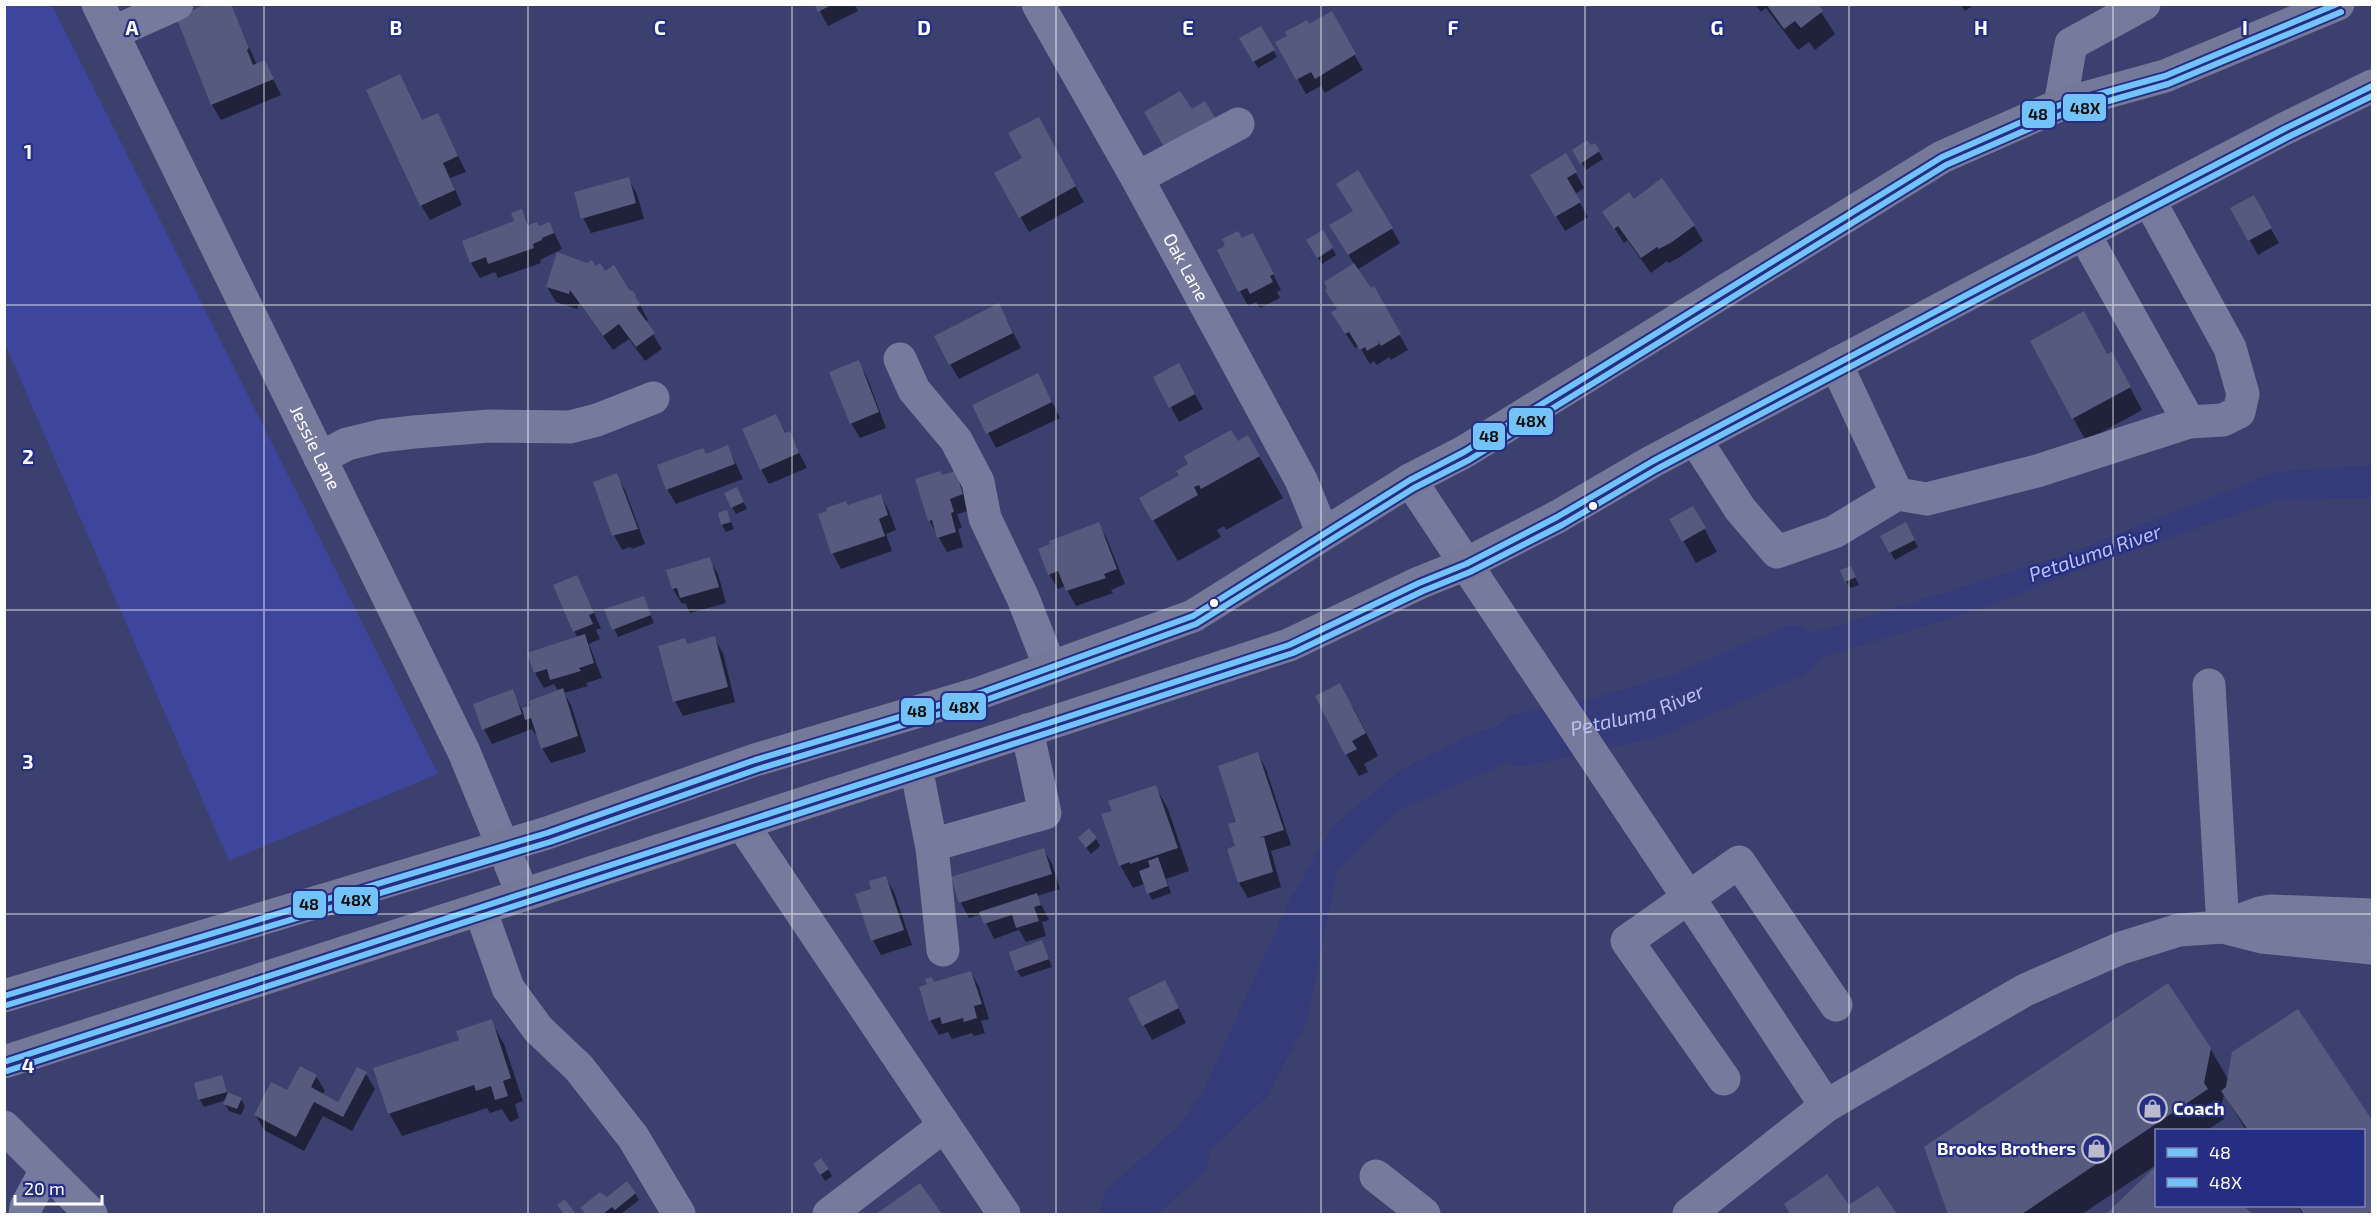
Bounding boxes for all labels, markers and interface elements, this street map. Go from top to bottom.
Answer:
text: A [125,15,139,39]
text: B [390,15,402,39]
text: C [654,15,666,39]
text: D [917,15,931,39]
text: E [1182,15,1194,39]
text: F [1447,15,1459,39]
text: G [1711,15,1723,39]
text: H [1974,15,1988,39]
text: I [2242,15,2248,39]
line badge: 48X [2062,93,2107,122]
text: 48X [2070,98,2101,117]
line badge: 48 [2021,100,2056,129]
text: 48 [2028,104,2048,123]
text: 1 [24,139,32,163]
street label: Oak Lane [1159,229,1214,305]
street label: Jessie Lane [286,401,346,493]
line badge: 48X [1508,407,1554,436]
text: 48X [1516,411,1547,430]
line badge: 48 [1472,422,1506,451]
text: 48 [1479,426,1499,445]
text: 2 [22,444,34,468]
unlabelled marker [1587,500,1599,512]
water label: Petaluma River [2025,518,2165,586]
unlabelled marker [1208,597,1220,609]
water label: Petaluma River [1568,678,1708,740]
line badge: 48X [941,692,987,721]
line badge: 48 [900,697,935,726]
text: 48X [949,697,980,716]
text: 48 [907,701,927,720]
text: 3 [22,749,34,773]
line badge: 48X [333,886,379,915]
line badge: 48 [292,890,327,919]
text: 48X [341,890,372,909]
text: 48 [299,894,319,913]
text: 4 [22,1053,35,1077]
shop icon: Coach [2136,1093,2168,1125]
place label: Coach [2173,1097,2224,1119]
legend [2155,1129,2365,1207]
shop icon: Brooks Brothers [2081,1133,2113,1165]
place label: Brooks Brothers [1937,1137,2076,1159]
text: 48 [2209,1141,2231,1163]
scale bar [15,1168,102,1206]
text: 48X [2209,1171,2242,1193]
text: 20 m [24,1177,65,1199]

